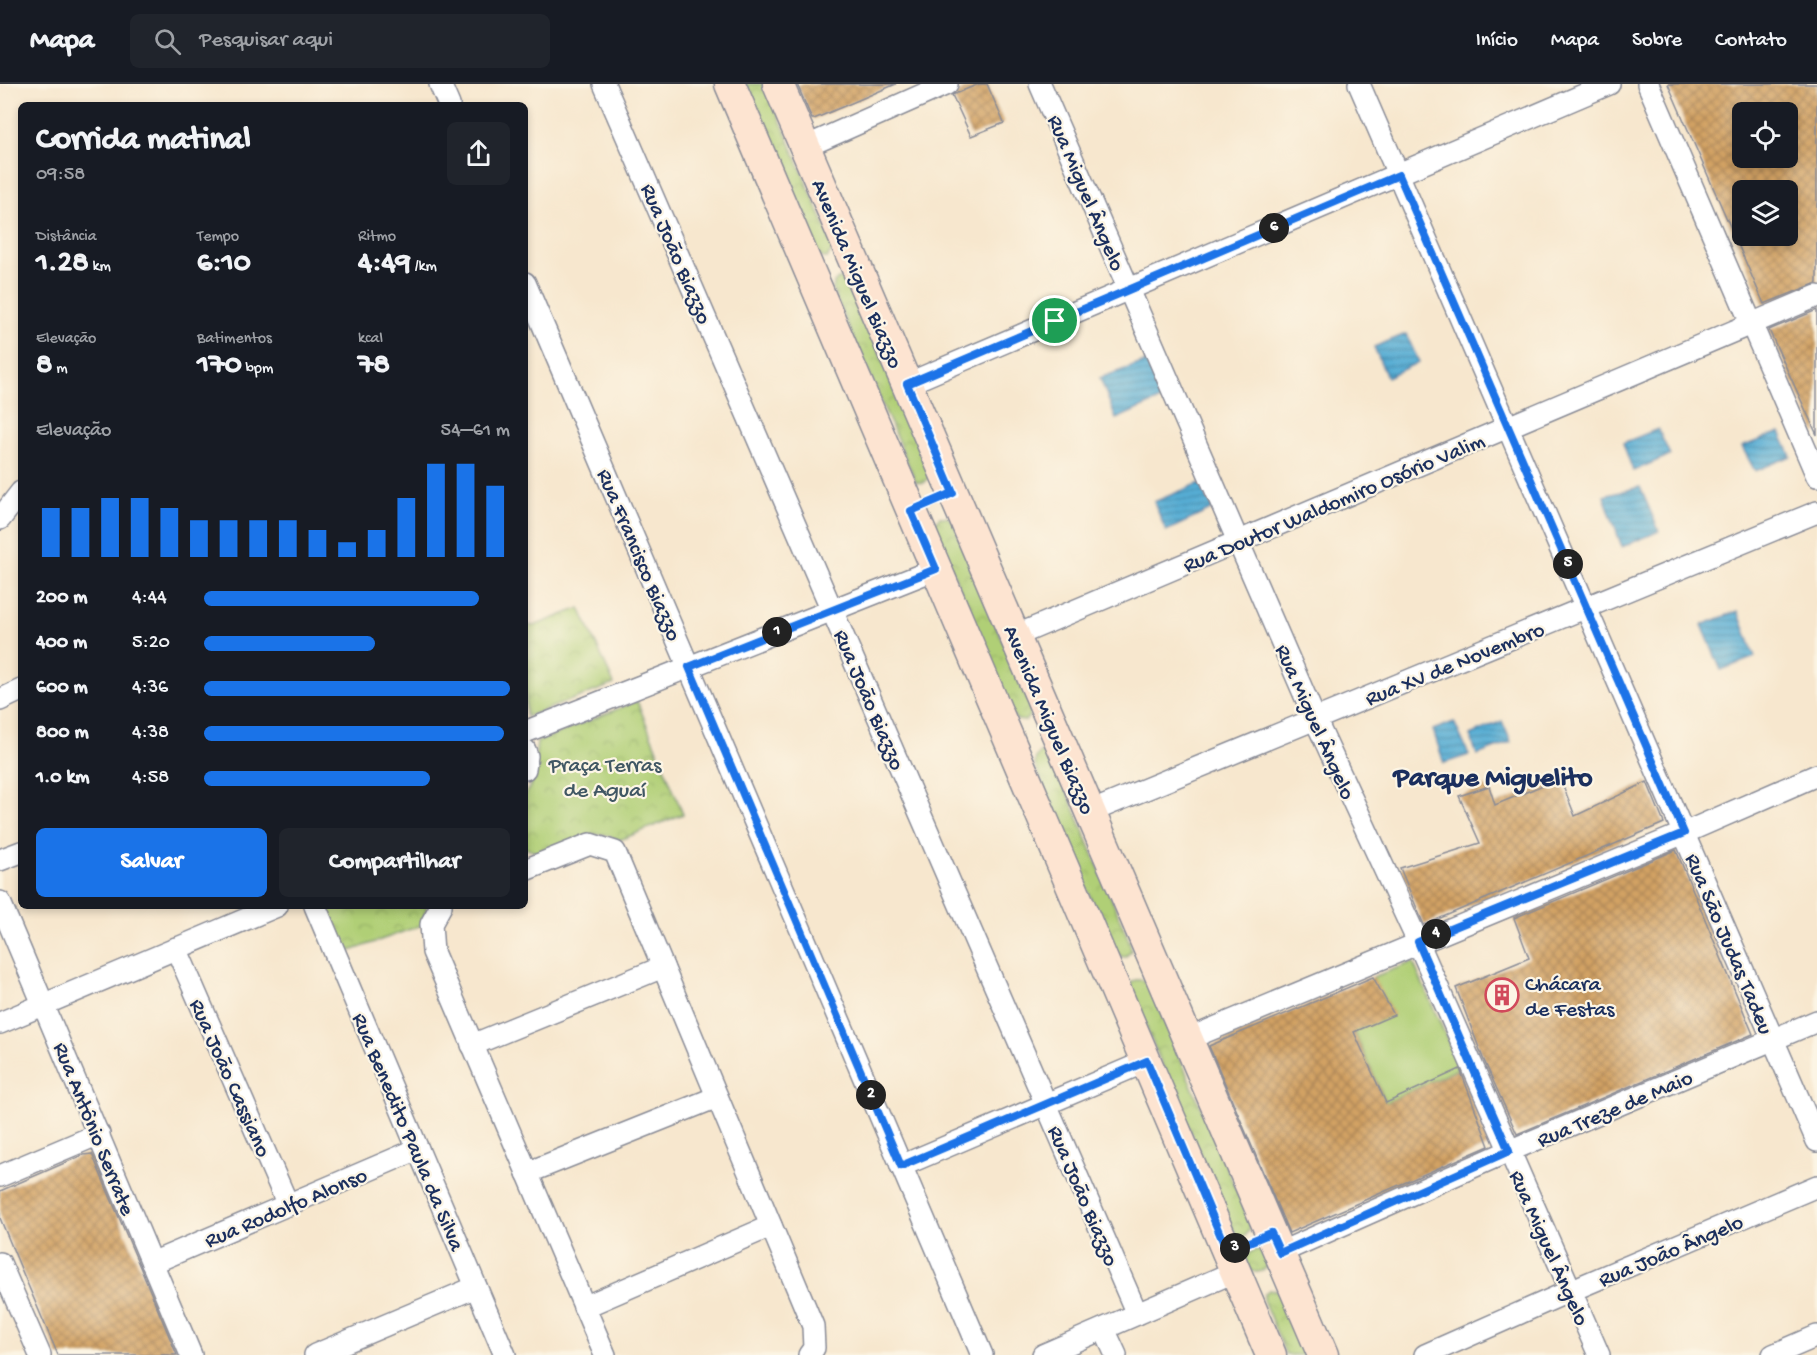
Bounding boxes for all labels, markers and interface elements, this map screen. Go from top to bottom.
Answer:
search box [130,14,550,68]
text: Mapa [30,25,94,58]
icon: search [151,25,184,58]
text: Pesquisar aqui [199,28,333,54]
text: Início [1476,29,1518,54]
text: Mapa [1551,29,1599,54]
text: Sobre [1632,29,1682,54]
text: Contato [1715,29,1787,54]
map controls [1732,102,1798,246]
button: locate [1732,102,1798,168]
street label: Rua Miguel Ângelo [1040,112,1129,276]
text: Corrida matinal [36,122,251,160]
button: share [447,122,510,185]
text: 09:58 [36,164,85,187]
street label: Avenida Miguel Biazzo [804,176,907,373]
street label: Rua João Biazzo [633,180,716,329]
button: layers [1732,180,1798,246]
pin: 6 [1259,213,1289,243]
text: 6 [1270,218,1278,237]
text: Distância [36,228,97,247]
text: Tempo [197,228,239,247]
text: Ritmo [358,228,396,247]
text: 1.28 [36,247,89,282]
text: 6:10 [197,247,251,282]
text: 4:49 [358,247,411,282]
text: km [89,258,111,277]
text: /km [411,258,437,277]
pin [1029,295,1080,346]
icon: arrive [1038,304,1071,337]
text: Elevação [36,330,96,349]
text: Batimentos [197,330,272,349]
text: kcal [358,330,383,349]
text: 8 [36,349,52,384]
text: 170 [197,349,242,384]
text: 78 [358,349,390,384]
text: m [52,360,68,379]
text: bpm [242,360,273,379]
text: Elevação [36,420,111,443]
text: 54–61 m [441,420,510,443]
street label: Rua Doutor Waldomiro Osório Valim [1180,429,1490,580]
street label: Rua Francisco Biazzo [589,466,685,646]
pin: 5 [1553,549,1583,579]
text: 5 [1564,554,1572,573]
text: 200 m [36,587,87,610]
text: 4:44 [132,587,167,610]
pin: 1 [762,617,792,647]
street label: Rua XV de Novembro [1362,618,1549,714]
text: 1 [774,622,780,641]
street label: Avenida Miguel Biazzo [996,622,1099,819]
street label: Rua João Biazzo [826,626,909,775]
text: 400 m [36,632,87,655]
text: 5:20 [132,632,170,655]
street label: Rua Miguel Ângelo [1267,641,1359,804]
text: 600 m [36,677,88,700]
text: 4:36 [132,677,168,700]
text: 800 m [36,722,89,745]
text: 4:38 [132,722,169,745]
park label: Praça Terras de Aguaí [548,754,662,805]
district label: Parque Miguelito [1391,763,1593,796]
text: 1.0 km [36,767,90,790]
text: 4:58 [132,767,169,790]
button: Salvar [36,828,267,897]
button: Compartilhar [279,828,510,897]
street label: Rua São Judas Tadeu [1677,850,1777,1039]
pin: 4 [1421,919,1451,949]
text: 4 [1432,924,1440,943]
place label: Chácara de Festas [1525,973,1615,1024]
building icon: Chácara de Festas [1484,977,1520,1013]
street label: Rua João Cassiano [182,996,275,1162]
street label: Rua Benedito Paula da Silva [344,1010,469,1256]
street label: Rua Antônio Serrate [46,1039,139,1221]
street label: Rua Treze de Maio [1534,1066,1697,1155]
pin: 2 [856,1080,886,1110]
text: 2 [867,1085,875,1104]
street label: Rua João Biazzo [1040,1122,1123,1271]
street label: Rua Rodolfo Alonso [201,1164,372,1256]
street label: Rua Miguel Ângelo [1501,1167,1593,1330]
street label: Rua João Ângelo [1595,1210,1748,1295]
pin: 3 [1220,1233,1250,1263]
text: 3 [1231,1238,1239,1257]

